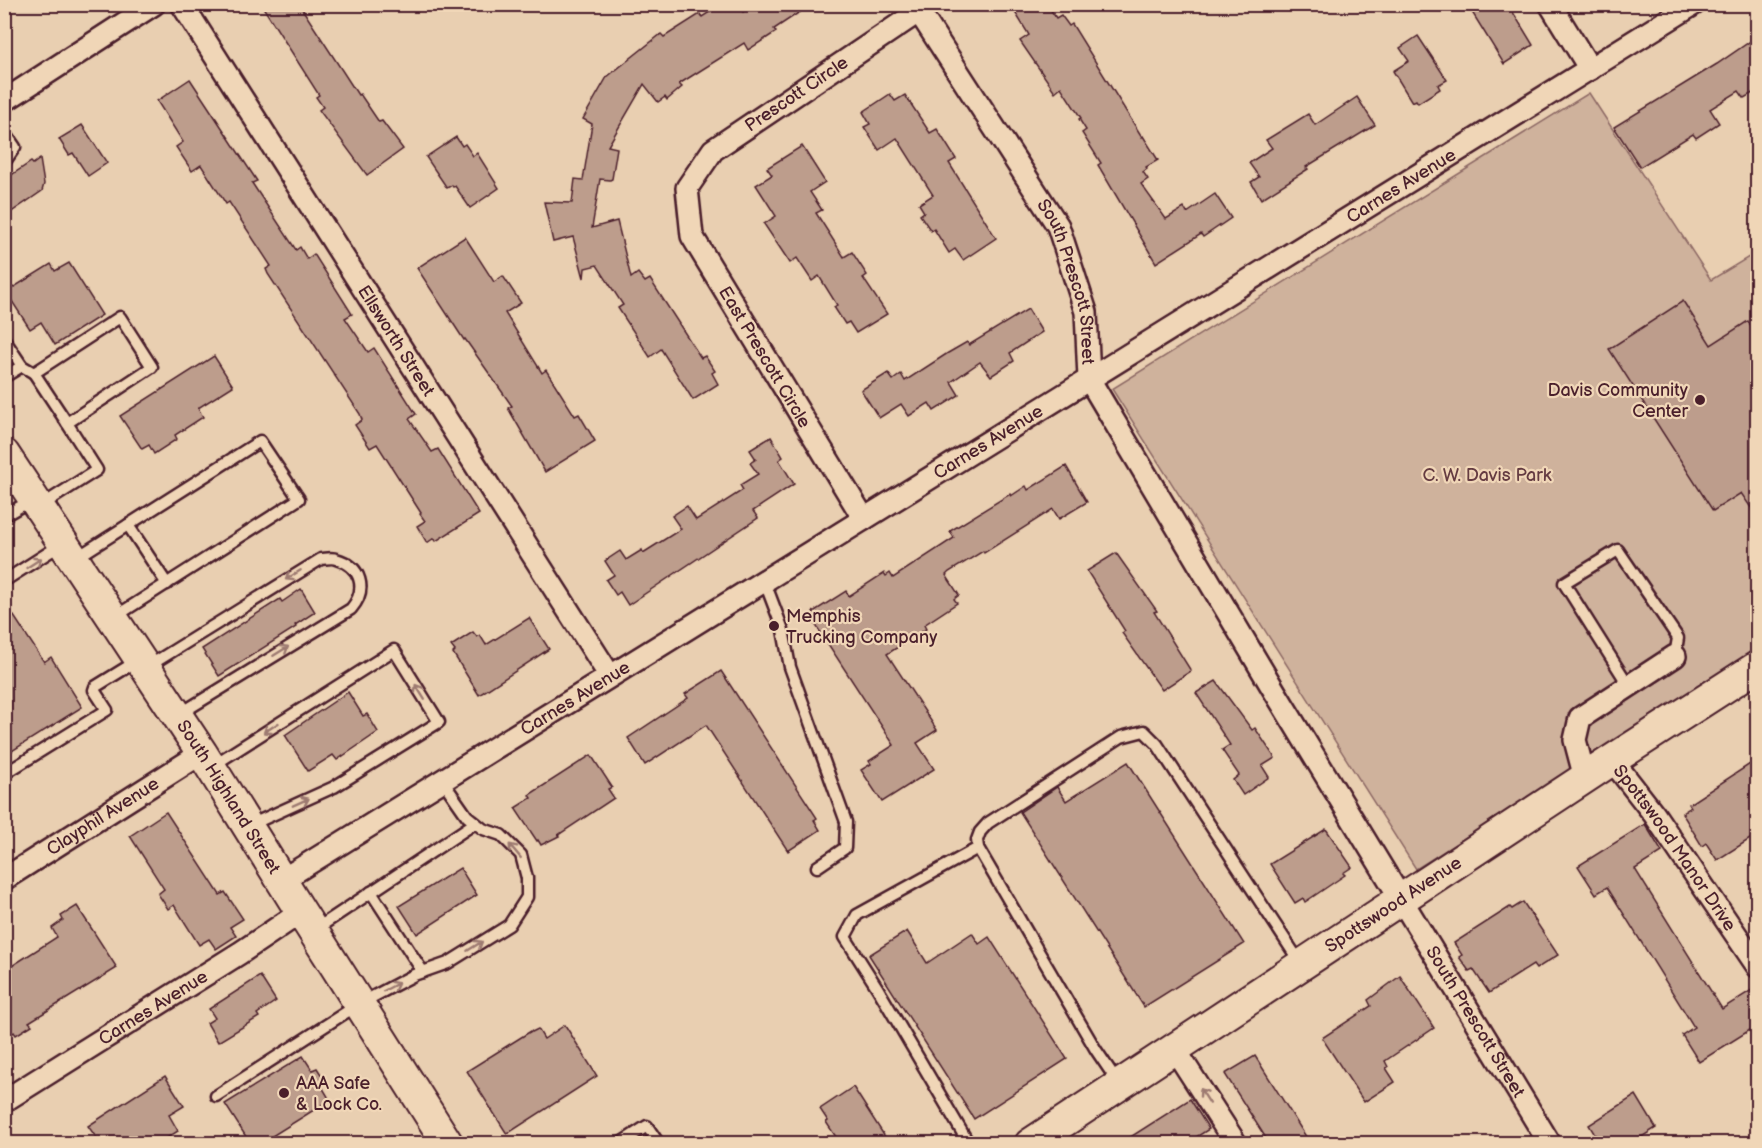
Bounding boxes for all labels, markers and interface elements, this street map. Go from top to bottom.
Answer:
street label: Prescott Circle [741,52,853,136]
street label: Carnes Avenue [1343,144,1460,228]
street label: South Prescott Street [1032,195,1098,365]
street label: Ellsworth Street [353,282,439,400]
street label: East Prescott Circle [714,283,815,432]
place label: Davis Community Center [1548,380,1689,422]
marker: Davis Community Center [1693,393,1707,407]
street label: Carnes Avenue [930,400,1047,484]
park label: C. W. Davis Park [1422,465,1552,486]
one-way arrow [25,556,42,568]
one-way arrow [285,570,302,582]
place label: Memphis Trucking Company [786,606,938,648]
marker: Memphis Trucking Company [767,619,781,633]
one-way arrow [272,645,289,657]
street label: Carnes Avenue [517,657,634,740]
one-way arrow [414,684,426,701]
street label: South Highland Street [172,716,285,878]
one-way arrow [263,722,280,735]
street label: Spottswood Manor Drive [1609,761,1741,935]
street label: Clayphil Avenue [43,773,163,860]
one-way arrow [292,796,310,807]
one-way arrow [508,843,522,858]
street label: Spottswood Avenue [1321,852,1466,957]
one-way arrow [466,939,483,951]
street label: South Prescott Street [1421,942,1529,1102]
street label: Carnes Avenue [95,966,212,1050]
one-way arrow [381,981,399,993]
place label: AAA Safe & Lock Co. [296,1073,382,1115]
marker: AAA Safe & Lock Co. [277,1086,291,1100]
one-way arrow [1199,1088,1211,1104]

